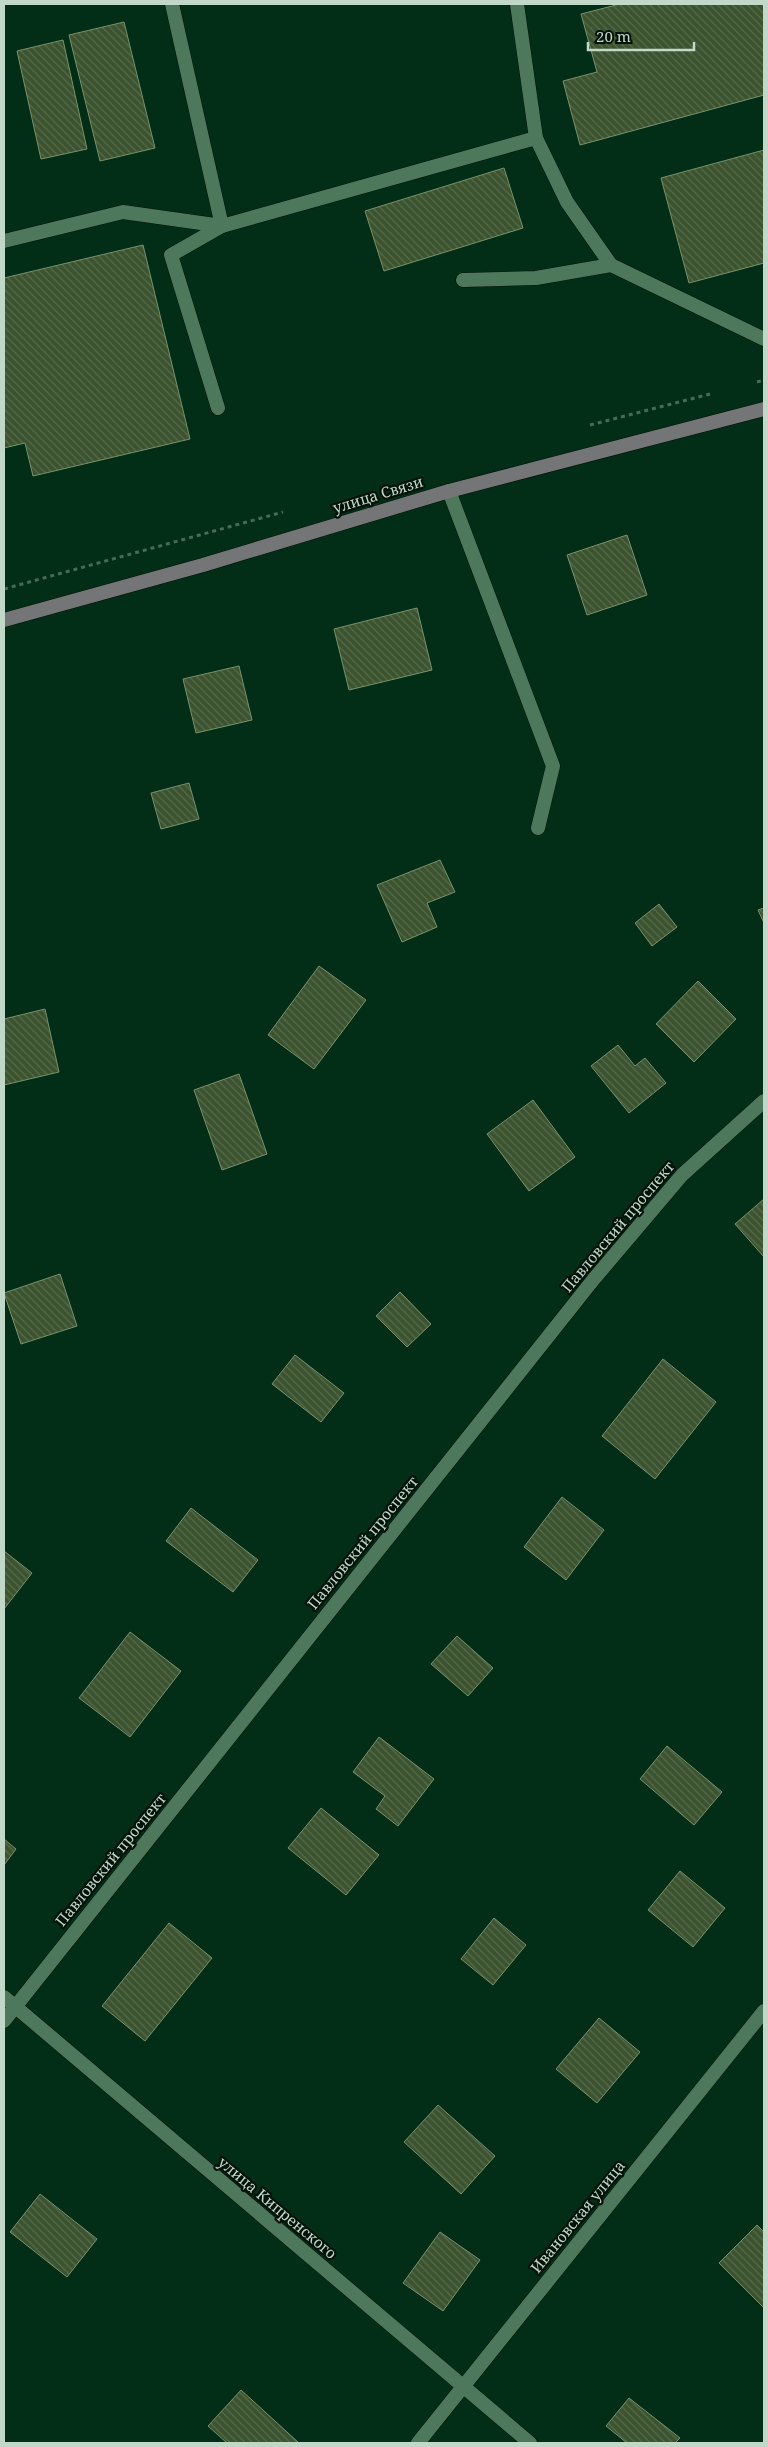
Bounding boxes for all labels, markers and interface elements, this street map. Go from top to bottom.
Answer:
scale bar [588,20,694,52]
text: 20 m [596,26,631,46]
street label: улица Связи [330,471,425,517]
street label: Павловский проспект [556,1157,678,1296]
street label: Павловский проспект [302,1472,422,1613]
street label: Павловский проспект [50,1789,170,1930]
street label: улица Кипренского [214,2152,341,2263]
street label: Ивановская улица [526,2156,629,2277]

